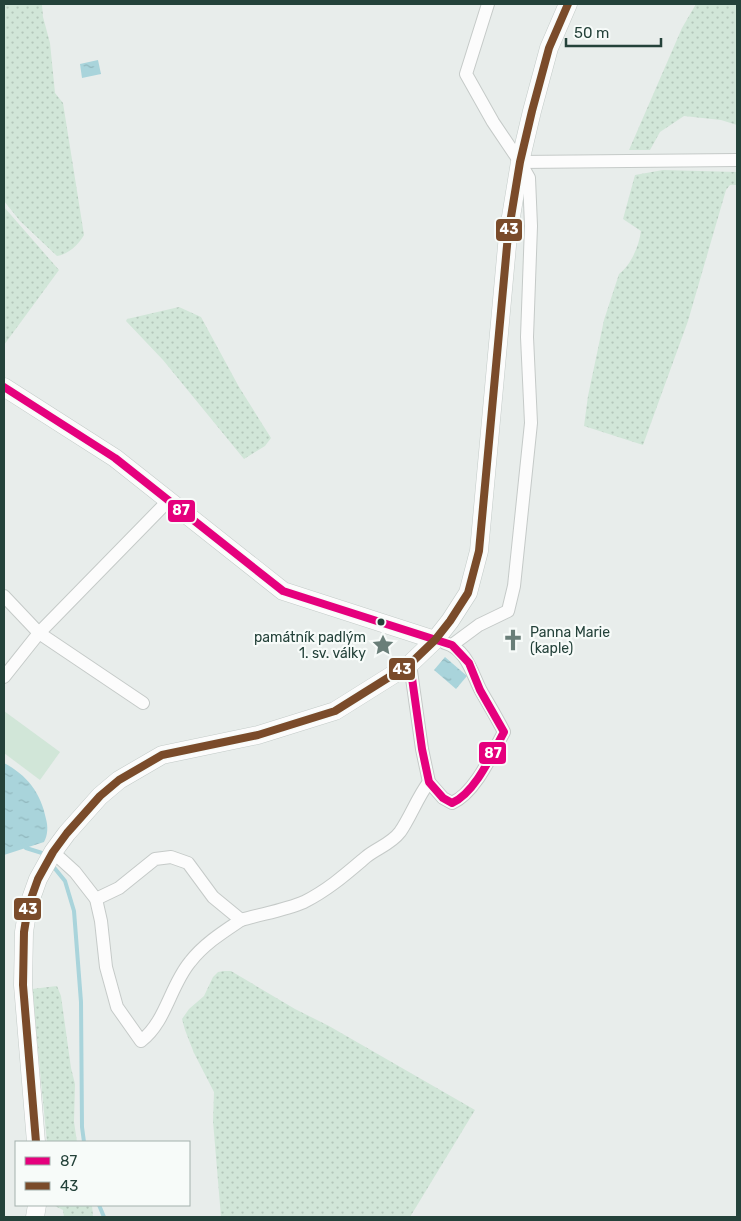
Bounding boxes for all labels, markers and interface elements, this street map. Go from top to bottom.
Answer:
scale bar [566,15,661,47]
text: 50 m [574,24,609,42]
line badge: 43 [495,218,523,242]
text: 43 [500,221,518,238]
line badge: 87 [167,499,196,523]
text: 87 [172,502,190,519]
unlabelled marker [376,617,386,627]
place label: Panna Marie (kaple) [530,624,610,657]
church icon: Panna Marie (kaple) [500,627,526,653]
place label: památník padlým 1. sv. války [254,629,366,662]
place icon: památník padlým 1. sv. války [370,632,396,658]
line badge: 43 [388,657,416,681]
text: 43 [393,661,411,678]
line badge: 87 [478,741,507,765]
text: 87 [484,745,502,762]
line badge: 43 [13,897,42,921]
text: 43 [19,901,37,918]
legend [15,1141,190,1206]
text: 87 [60,1152,78,1170]
text: 43 [60,1177,78,1195]

